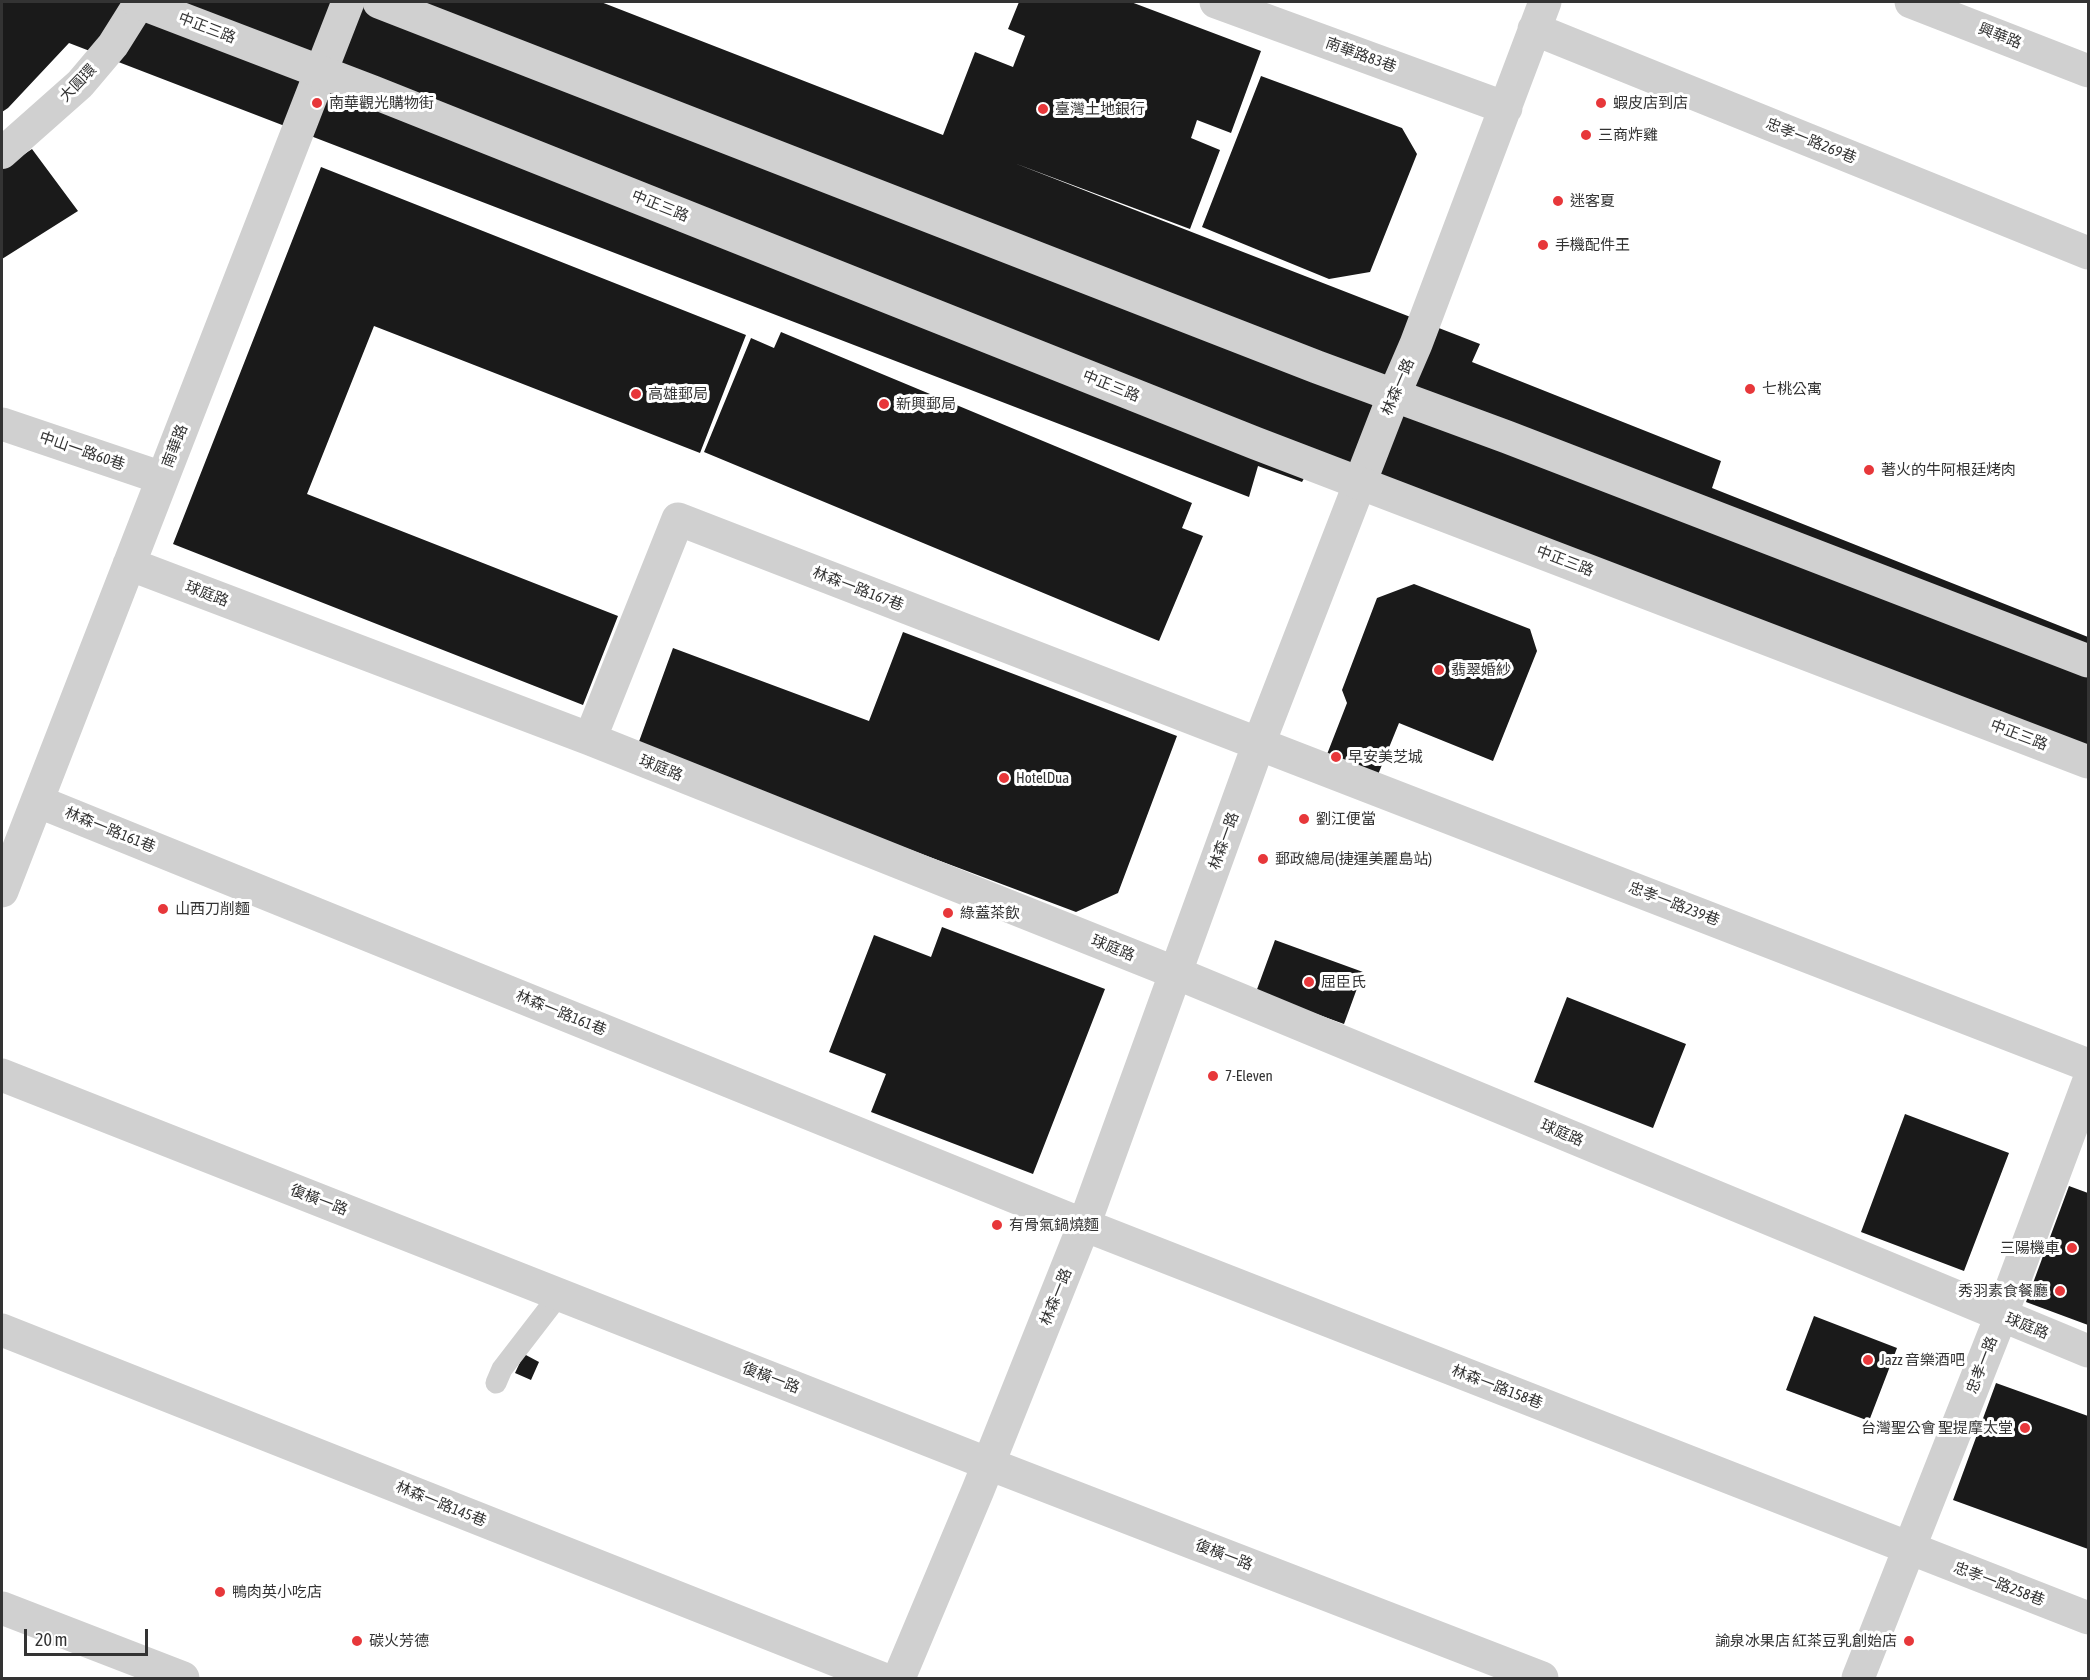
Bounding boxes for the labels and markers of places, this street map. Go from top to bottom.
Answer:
place label: 南華觀光購物街 [329,94,434,112]
place label: 蝦皮店到店 [1613,94,1688,112]
marker: 南華觀光購物街 [310,96,324,110]
marker: 蝦皮店到店 [1594,96,1608,110]
place label: 臺灣土地銀行 [1055,100,1145,118]
marker: 臺灣土地銀行 [1036,102,1050,116]
place label: 三商炸雞 [1598,126,1658,144]
marker: 三商炸雞 [1579,128,1593,142]
place label: 迷客夏 [1570,192,1615,210]
marker: 迷客夏 [1551,194,1565,208]
place label: 手機配件王 [1555,236,1630,254]
marker: 手機配件王 [1536,238,1550,252]
place label: 七桃公寓 [1762,380,1822,398]
marker: 七桃公寓 [1743,382,1757,396]
place label: 高雄郵局 [648,385,708,403]
marker: 高雄郵局 [629,387,643,401]
place label: 新興郵局 [896,395,956,413]
marker: 新興郵局 [877,397,891,411]
place label: 著火的牛阿根廷烤肉 [1881,461,2016,479]
marker: 著火的牛阿根廷烤肉 [1862,463,1876,477]
place label: 翡翠婚紗 [1451,661,1511,679]
marker: 翡翠婚紗 [1432,663,1446,677]
place label: 早安美芝城 [1348,748,1423,766]
marker: 早安美芝城 [1329,750,1343,764]
place label: HotelDua [1016,769,1069,787]
marker: HotelDua [997,771,1011,785]
place label: 劉江便當 [1316,810,1376,828]
marker: 劉江便當 [1297,812,1311,826]
place label: 郵政總局(捷運美麗島站) [1275,850,1432,868]
marker: 郵政總局(捷運美麗島站) [1256,852,1270,866]
place label: 山西刀削麵 [175,900,250,918]
marker: 山西刀削麵 [156,902,170,916]
place label: 綠蓋茶飲 [960,904,1020,922]
marker: 綠蓋茶飲 [941,906,955,920]
place label: 屈臣氏 [1321,973,1366,991]
marker: 屈臣氏 [1302,975,1316,989]
place label: 7-Eleven [1225,1067,1273,1085]
marker: 7-Eleven [1206,1069,1220,1083]
place label: 有骨氣鍋燒麵 [1009,1216,1099,1234]
marker: 有骨氣鍋燒麵 [990,1218,1004,1232]
place label: 三陽機車 [2000,1239,2060,1257]
marker: 三陽機車 [2065,1241,2079,1255]
place label: 秀羽素食餐廳 [1958,1282,2048,1300]
marker: 秀羽素食餐廳 [2053,1284,2067,1298]
place label: Jazz 音樂酒吧 [1880,1351,1965,1369]
marker: Jazz 音樂酒吧 [1861,1353,1875,1367]
place label: 台灣聖公會 聖提摩太堂 [1861,1419,2013,1437]
marker: 台灣聖公會 聖提摩太堂 [2018,1421,2032,1435]
place label: 鴨肉英小吃店 [232,1583,322,1601]
marker: 鴨肉英小吃店 [213,1585,227,1599]
place label: 碳火芳德 [369,1632,429,1650]
place label: 諭泉冰果店 紅茶豆乳創始店 [1715,1632,1897,1650]
marker: 碳火芳德 [350,1634,364,1648]
marker: 諭泉冰果店 紅茶豆乳創始店 [1902,1634,1916,1648]

